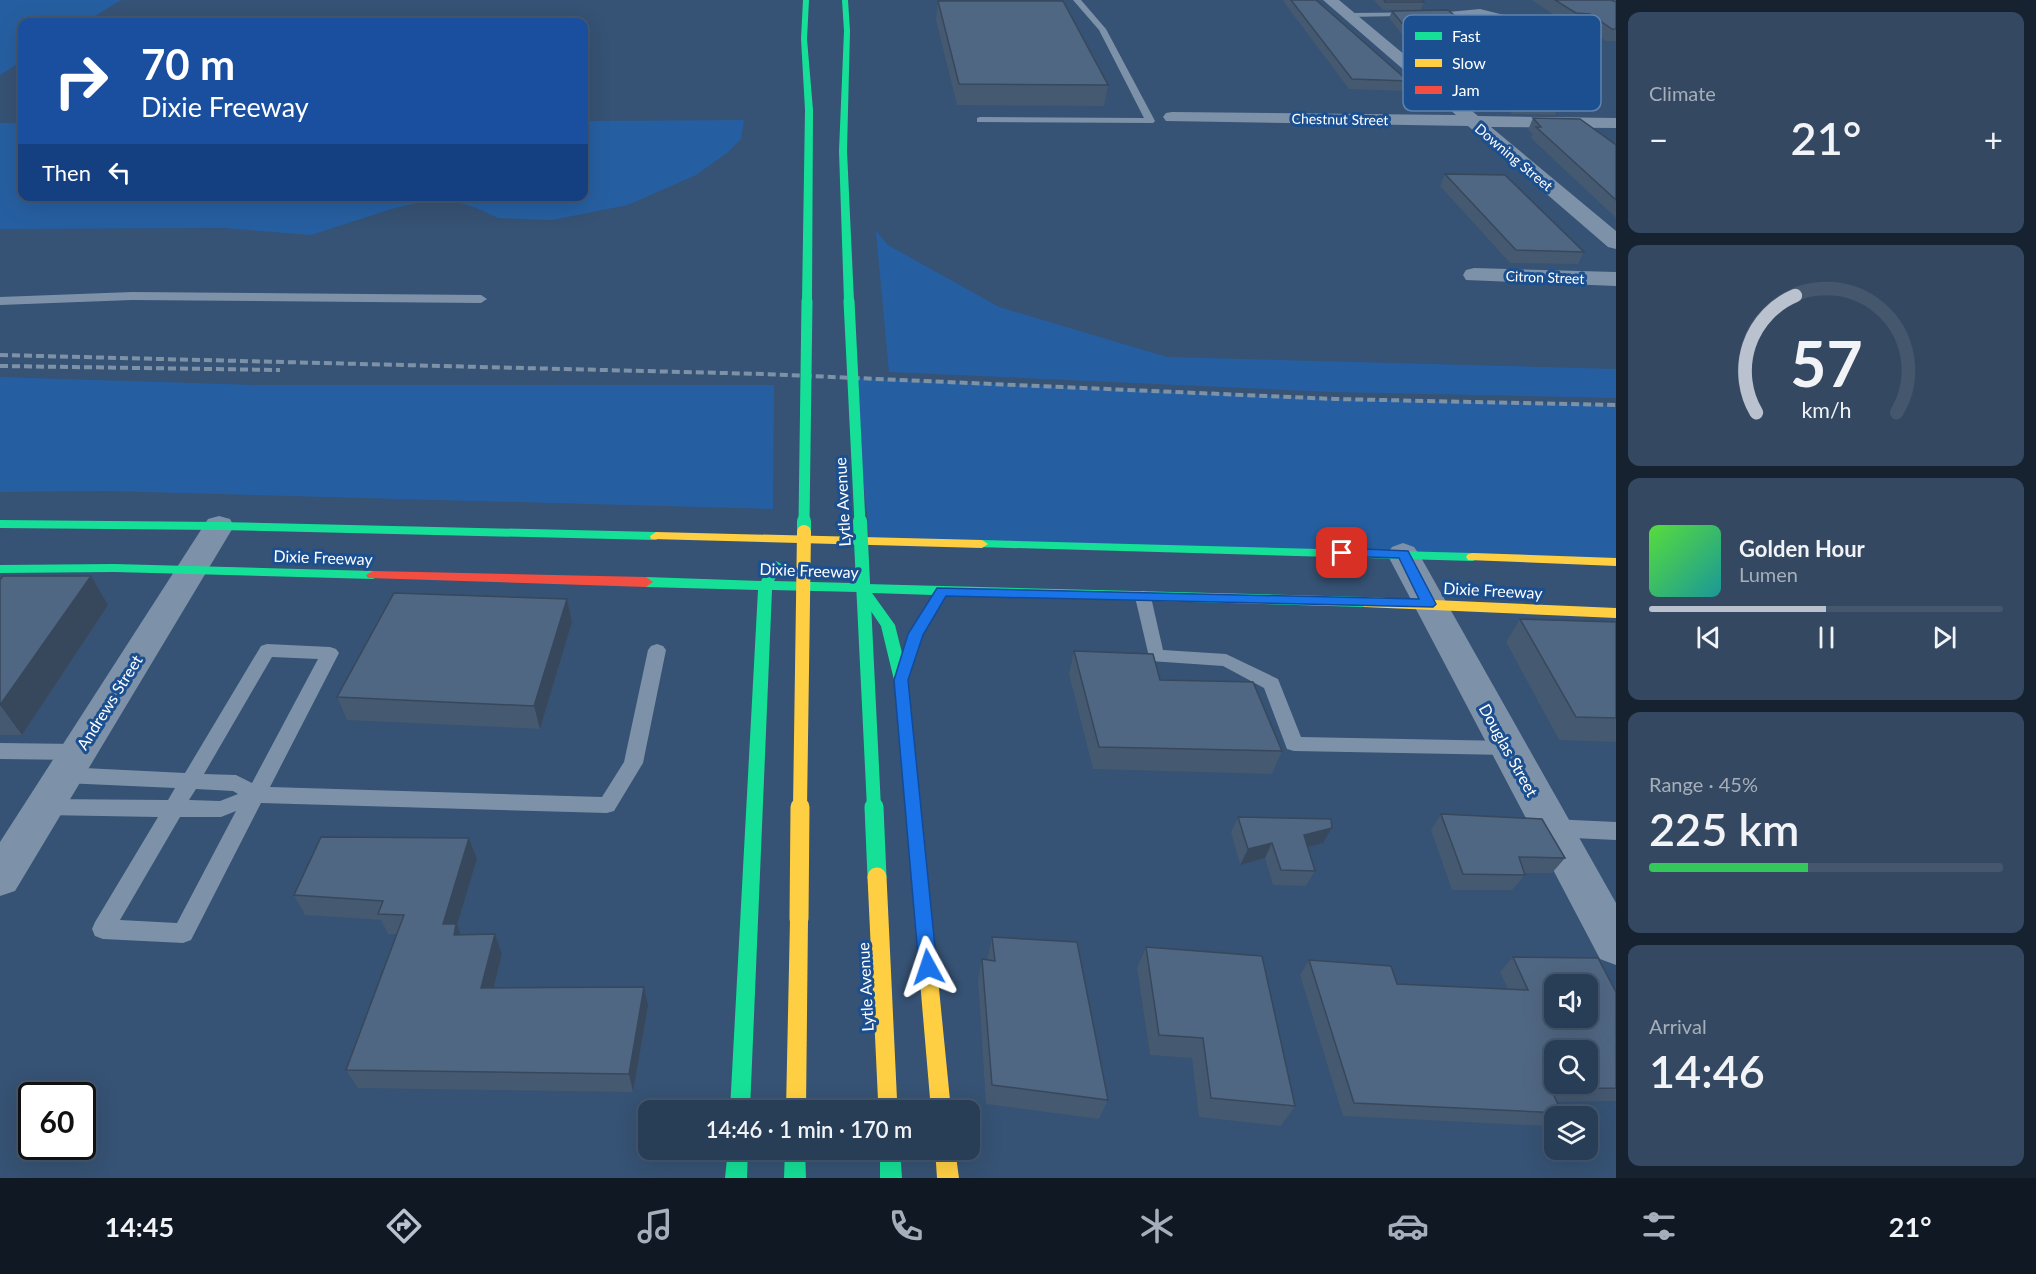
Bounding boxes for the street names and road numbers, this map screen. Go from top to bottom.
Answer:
street label: Chestnut Street [1291,110,1389,128]
street label: Downing Street [1472,120,1556,194]
street label: Citron Street [1505,267,1585,287]
street label: Lytle Avenue [830,457,854,547]
street label: Dixie Freeway [273,546,374,568]
street label: Dixie Freeway [759,559,860,581]
street label: Dixie Freeway [1443,578,1544,602]
street label: Andrews Street [72,651,146,753]
street label: Douglas Street [1476,700,1542,800]
street label: Lytle Avenue [853,942,877,1032]

